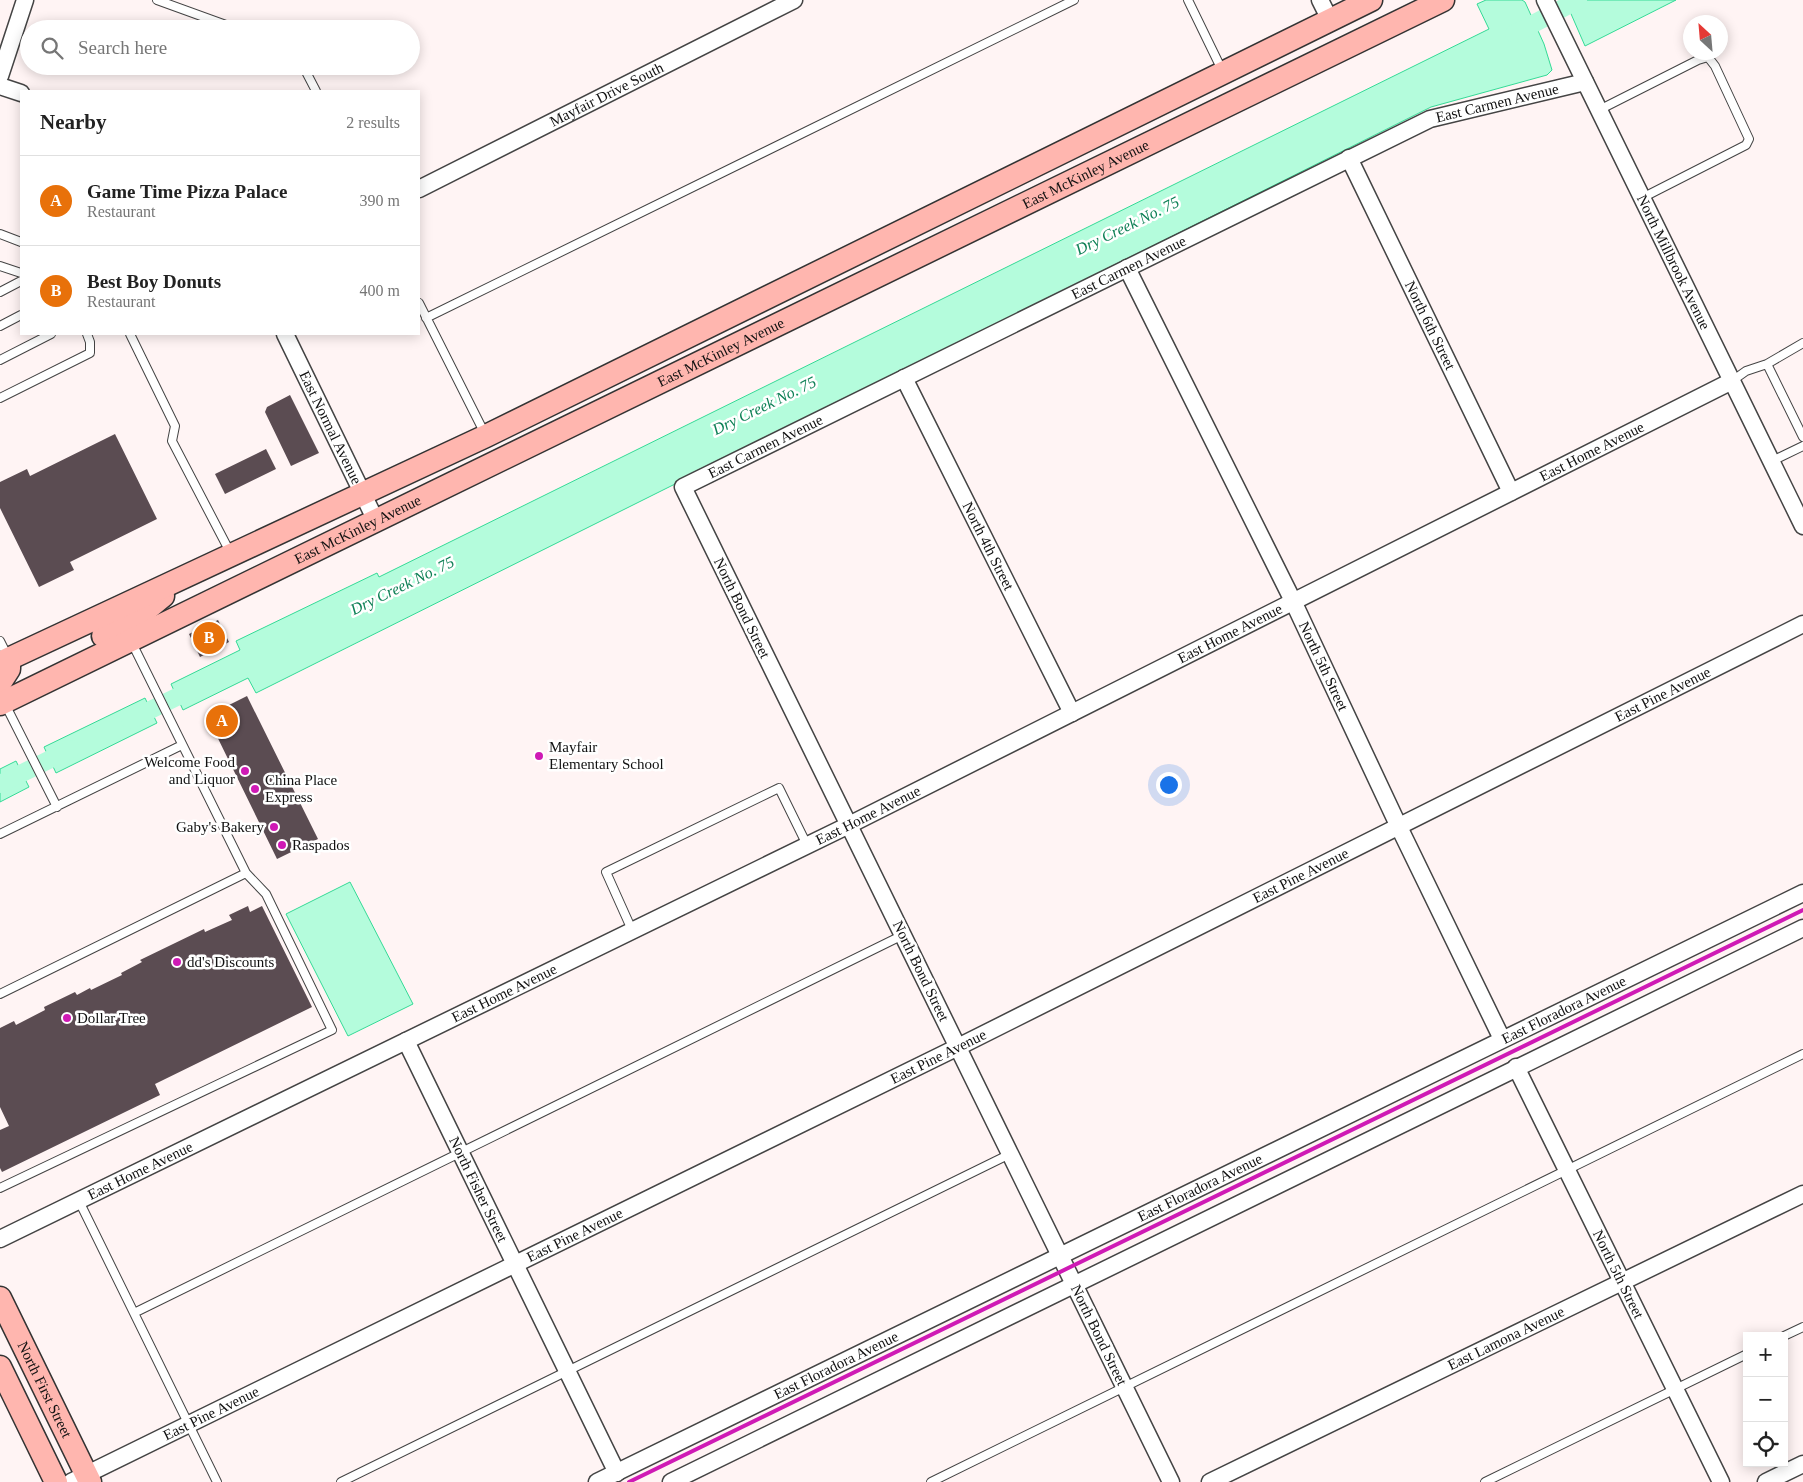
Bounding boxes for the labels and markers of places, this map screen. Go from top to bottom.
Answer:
pin: B [193,619,225,657]
pin: A [206,702,238,740]
place label: Mayfair Elementary School [549,739,664,772]
marker: Mayfair Elementary School [533,750,545,762]
place label: Welcome Food and Liquor [144,754,235,787]
marker: Welcome Food and Liquor [239,765,251,777]
place label: China Place Express [265,772,337,805]
marker: China Place Express [249,783,261,795]
place label: Gaby's Bakery [176,819,264,835]
marker: Gaby's Bakery [268,821,280,833]
place label: Raspados [292,837,350,853]
marker: Raspados [276,839,288,851]
place label: dd's Discounts [187,954,274,970]
marker: dd's Discounts [171,956,183,968]
place label: Dollar Tree [77,1010,146,1026]
marker: Dollar Tree [61,1012,73,1024]

